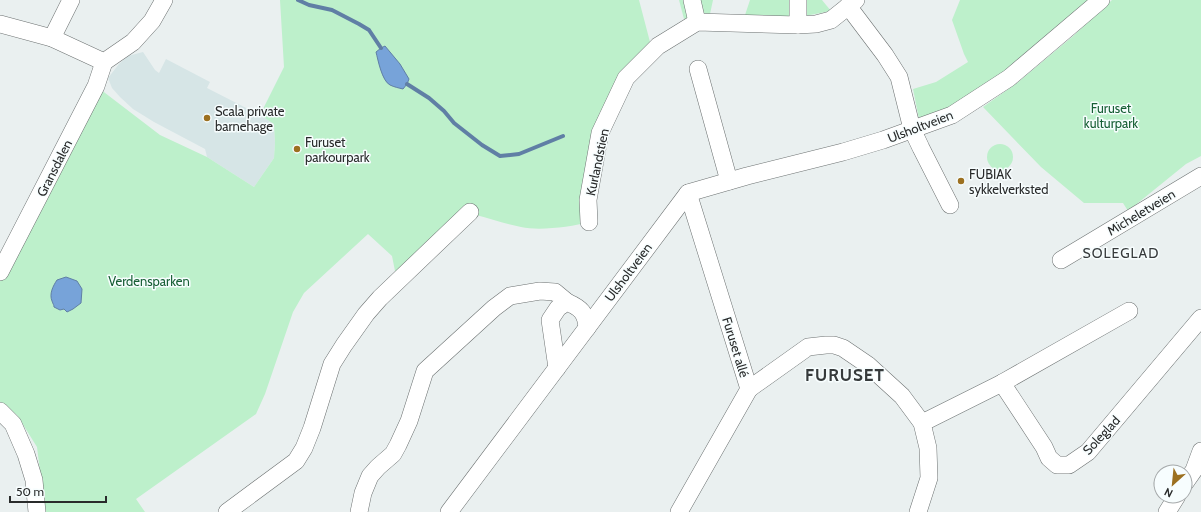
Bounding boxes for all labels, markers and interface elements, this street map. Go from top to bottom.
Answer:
park label: Furuset kulturpark [1084,100,1138,131]
place label: Scala private barnehage [215,103,285,134]
street label: Ulsholtveien [885,106,955,146]
marker: Scala private barnehage [202,113,212,123]
street label: Kurlandstien [582,127,612,197]
place label: Furuset parkourpark [305,134,370,165]
street label: Gransdalen [33,137,75,199]
marker: Furuset parkourpark [292,144,302,154]
place label: FUBIAK sykkelverksted [969,166,1048,197]
marker: FUBIAK sykkelverksted [956,176,966,186]
street label: Micheletveien [1104,185,1178,239]
street label: Ulsholtveien [601,240,655,304]
district label: SOLEGLAD [1083,244,1159,262]
park label: Verdensparken [108,273,190,289]
street label: Furuset allé [719,315,753,379]
district label: FURUSET [805,365,885,385]
street label: Soleglad [1079,412,1123,458]
north arrow [1153,464,1193,504]
scale bar [10,478,106,504]
text: 50 m [16,484,44,499]
text: N [1162,485,1175,501]

